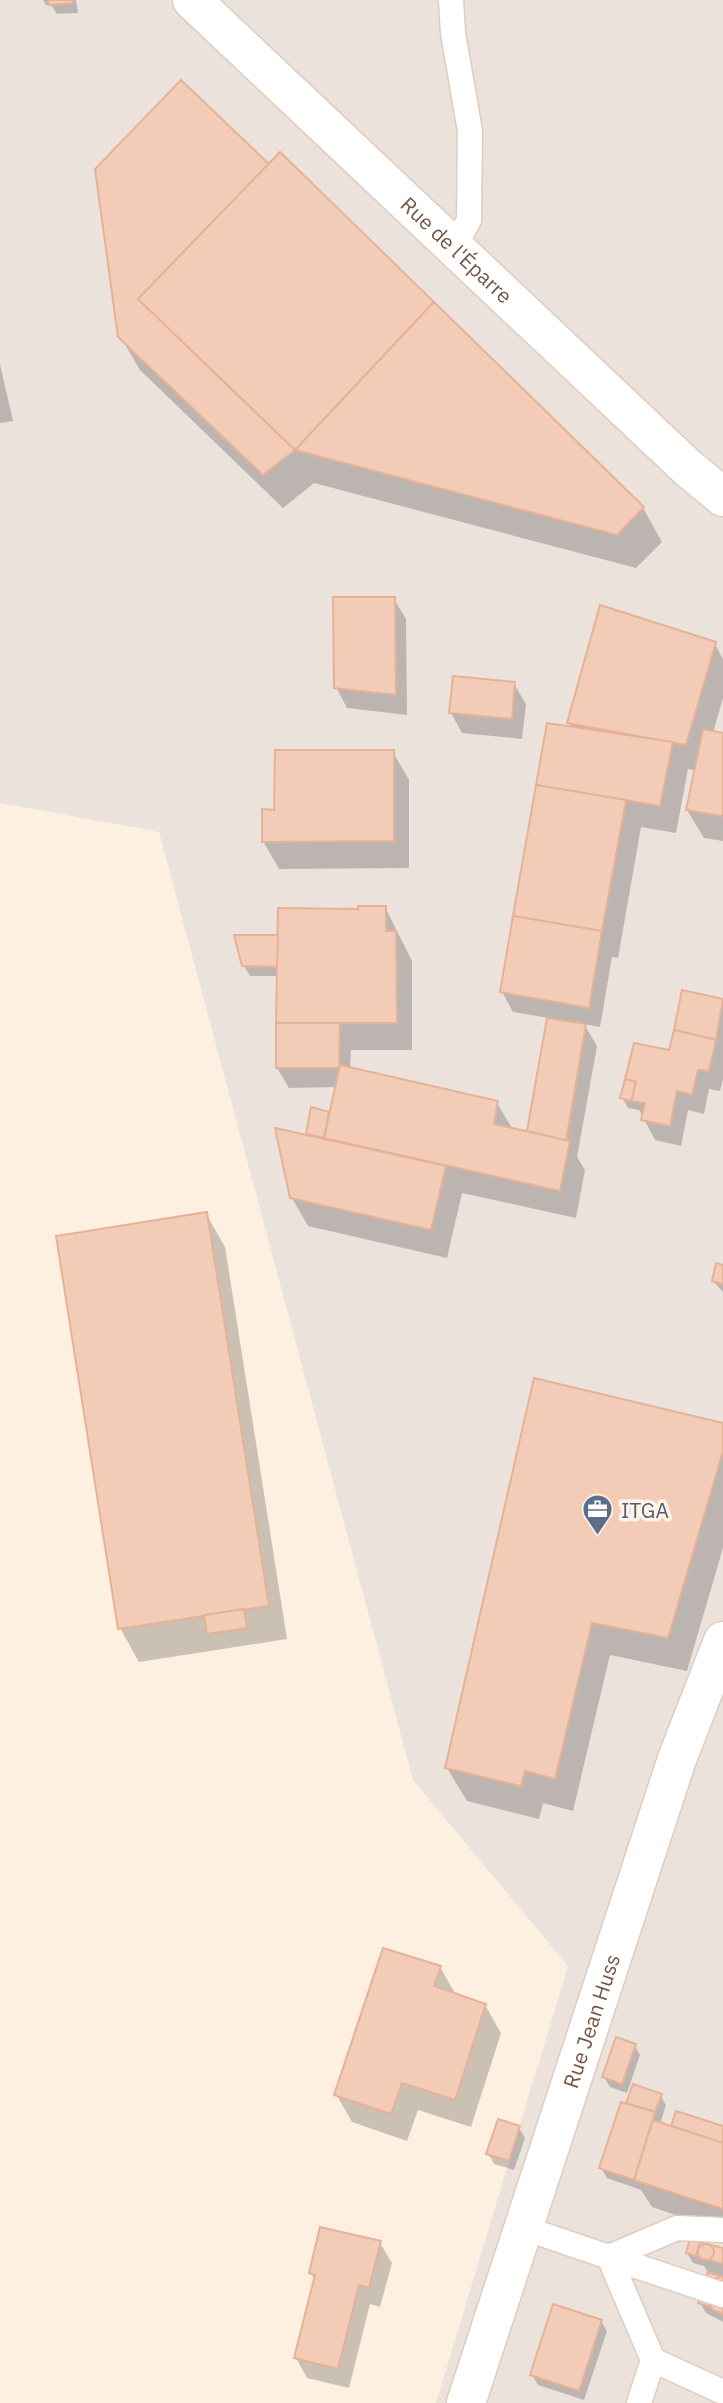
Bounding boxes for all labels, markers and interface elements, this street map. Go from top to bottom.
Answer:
street label: Rue de l'Éparre [395,190,519,309]
office icon: ITGA [581,1493,615,1537]
place label: ITGA [621,1496,669,1524]
street label: Rue Jean Huss [556,1950,626,2092]

